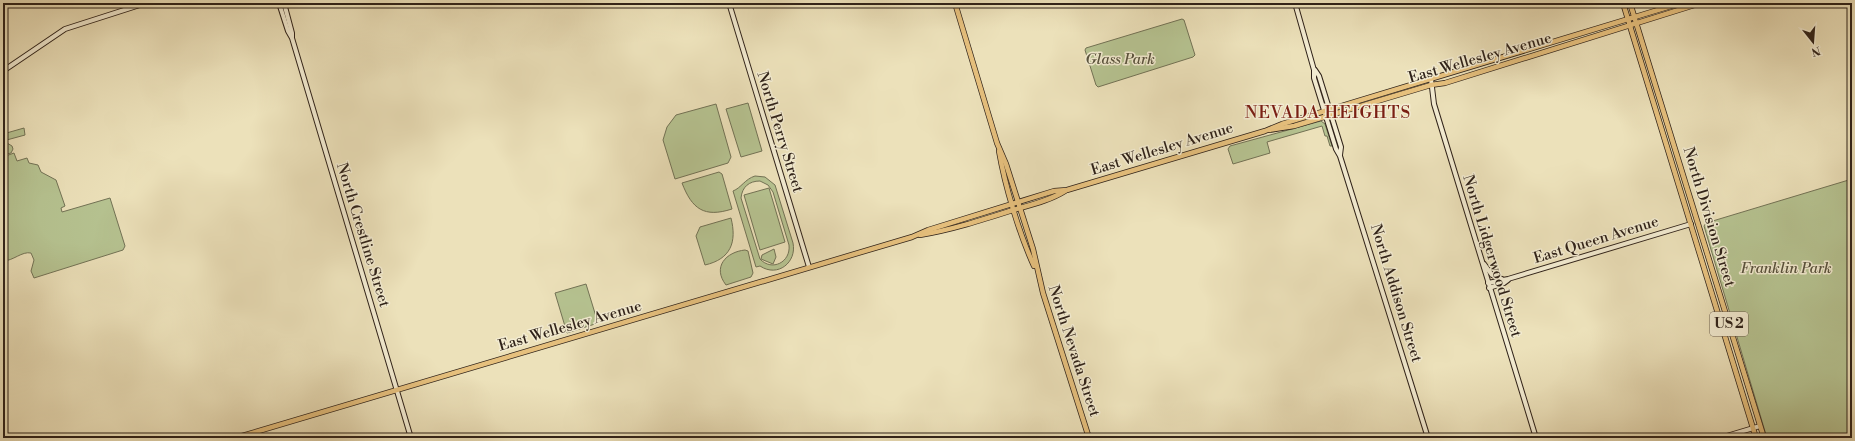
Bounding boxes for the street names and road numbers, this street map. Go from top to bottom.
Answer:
street label: East Wellesley Avenue [1406,28,1554,88]
street label: North Perry Street [753,69,808,195]
street label: East Wellesley Avenue [1088,118,1236,180]
street label: North Division Street [1679,145,1740,290]
street label: North Crestline Street [332,160,394,310]
street label: North Lidgerwood Street [1458,172,1526,340]
street label: East Queen Avenue [1531,212,1661,268]
street label: North Addison Street [1366,222,1426,365]
street label: North Nevada Street [1044,283,1104,420]
street label: East Wellesley Avenue [496,296,644,356]
road number: US 2 [1710,312,1748,336]

